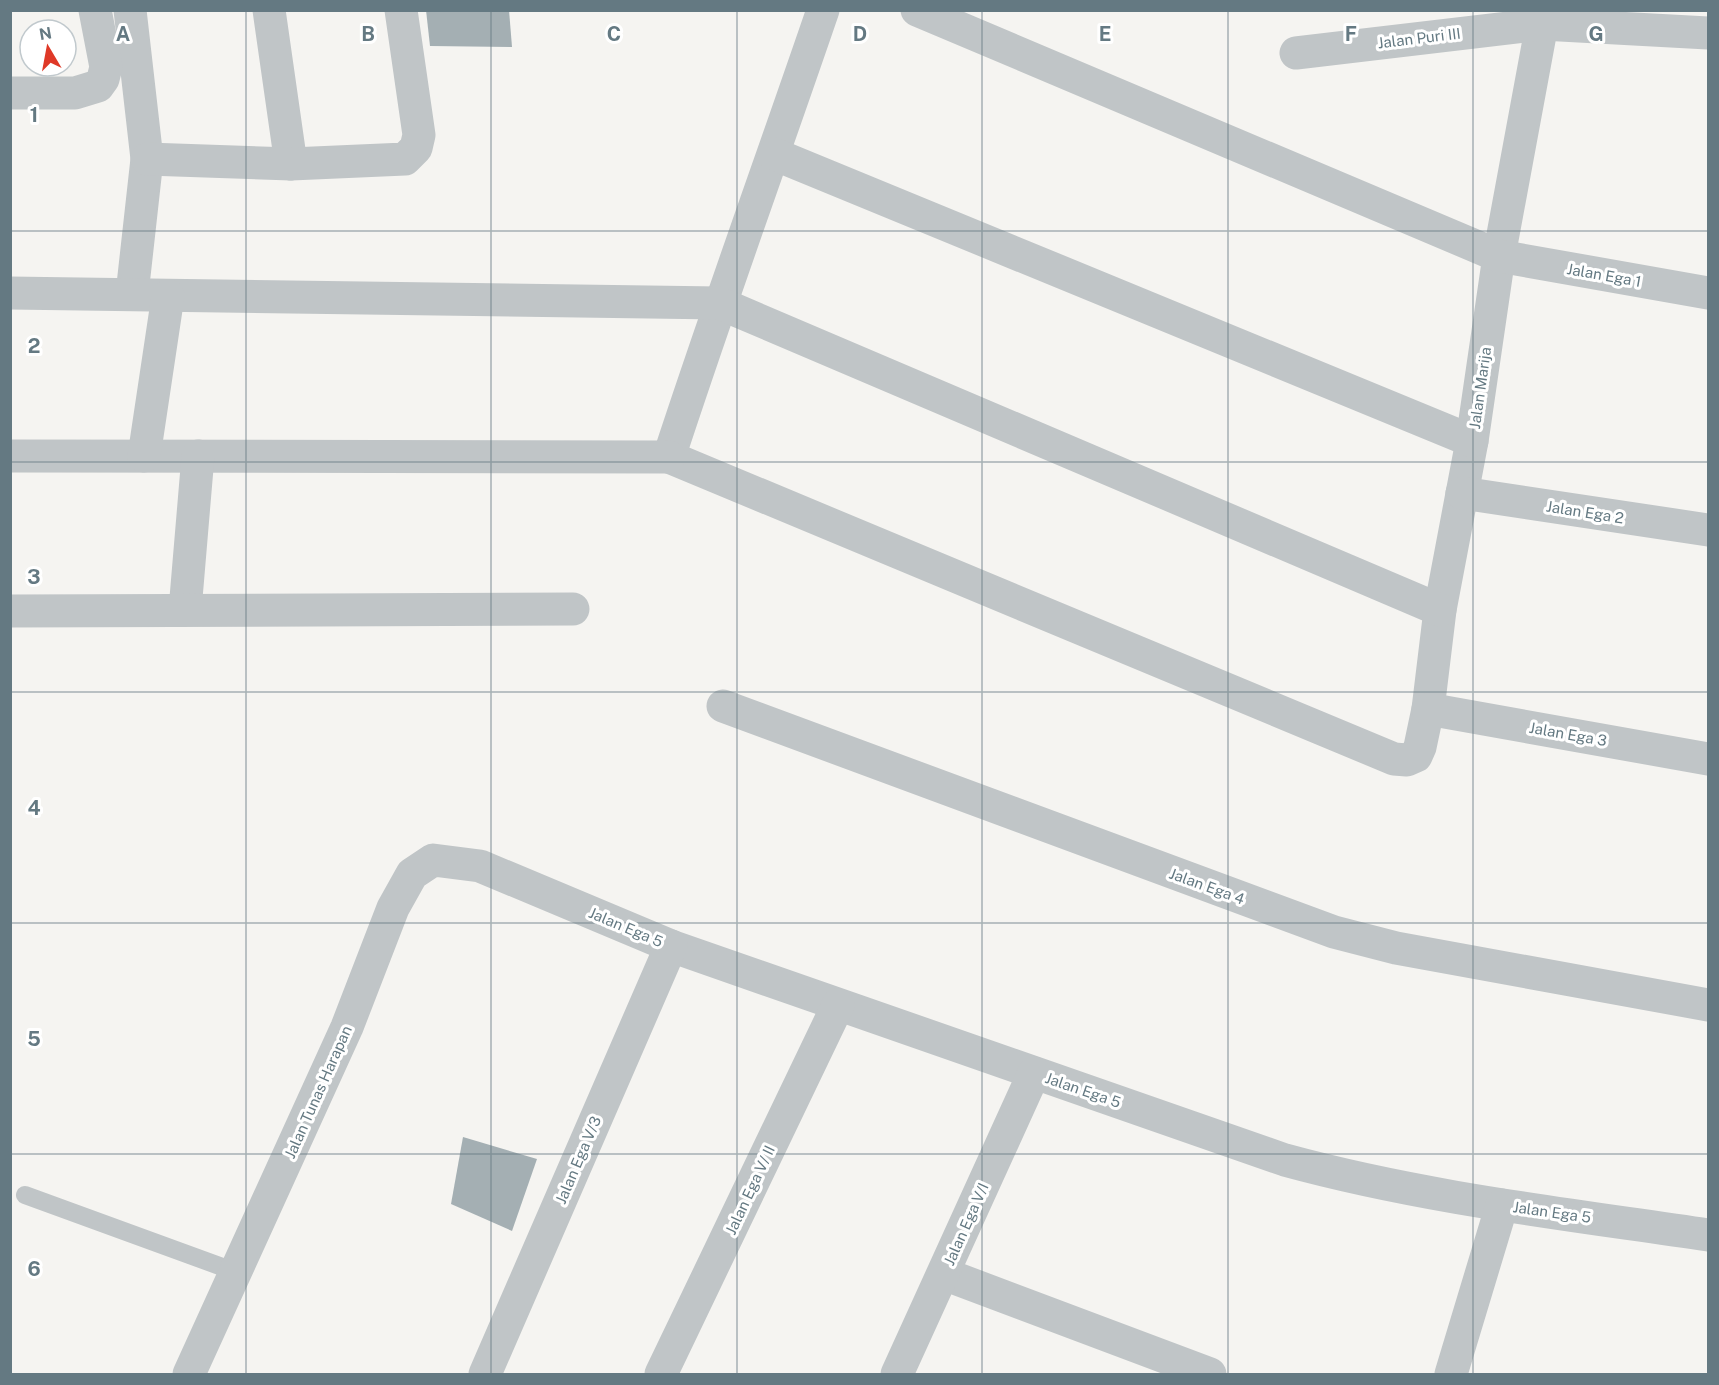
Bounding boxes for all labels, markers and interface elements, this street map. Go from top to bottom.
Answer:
north arrow [18,18,78,78]
text: A [116,22,130,46]
text: B [361,22,375,46]
text: C [607,22,621,46]
text: D [853,22,867,46]
text: E [1099,22,1111,46]
text: F [1345,22,1357,46]
text: G [1588,22,1604,46]
text: N [38,23,53,44]
street label: Jalan Puri III [1377,24,1461,52]
text: 1 [30,103,38,127]
street label: Jalan Ega 1 [1565,260,1643,290]
text: 2 [28,334,40,358]
street label: Jalan Marija [1466,346,1494,430]
street label: Jalan Ega 2 [1545,497,1625,527]
text: 3 [27,565,41,589]
street label: Jalan Ega 3 [1528,719,1608,749]
text: 4 [27,796,41,820]
street label: Jalan Ega 4 [1167,865,1247,907]
street label: Jalan Ega 5 [586,904,666,950]
street label: Jalan Tunas Harapan [281,1023,355,1161]
text: 5 [27,1027,41,1051]
street label: Jalan Ega 5 [1043,1069,1123,1111]
street label: Jalan Ega V/3 [552,1114,604,1206]
street label: Jalan Ega V/ II [722,1143,778,1237]
street label: Jalan Ega V/I [940,1180,992,1268]
street label: Jalan Ega 5 [1512,1198,1592,1226]
text: 6 [27,1257,41,1281]

